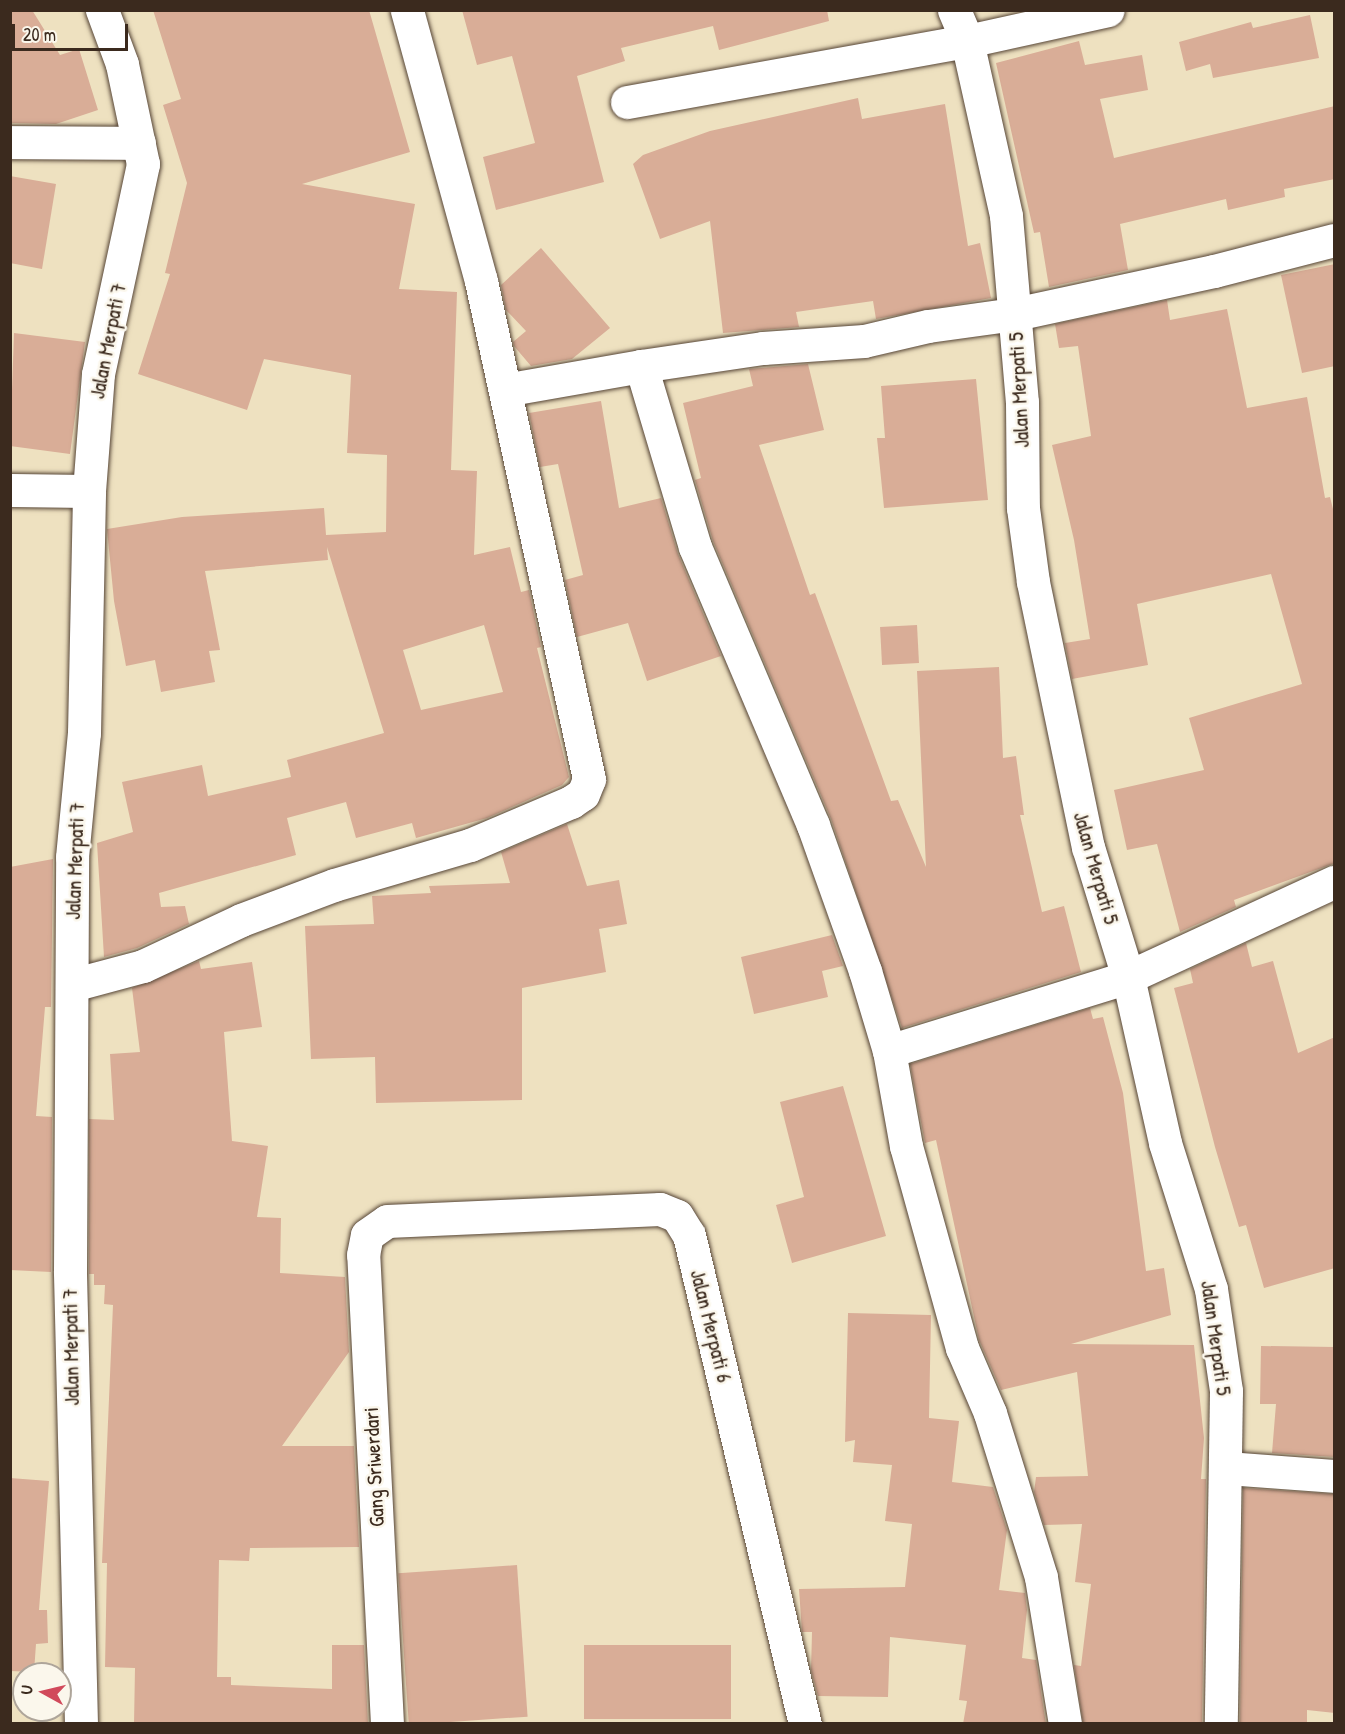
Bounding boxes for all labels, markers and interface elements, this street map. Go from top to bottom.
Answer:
scale bar [15,12,130,50]
text: 20 m [23,22,56,47]
street label: Jalan Merpati 7 [84,281,132,401]
street label: Jalan Merpati 5 [1003,331,1035,449]
street label: Jalan Merpati 7 [60,802,90,920]
street label: Jalan Merpati 5 [1068,809,1124,927]
street label: Jalan Merpati 6 [685,1267,737,1385]
street label: Jalan Merpati 5 [1195,1279,1237,1397]
street label: Jalan Merpati 7 [57,1288,85,1406]
street label: Gang Sriwerdari [358,1407,390,1527]
north arrow [12,1662,72,1722]
text: U [15,1684,38,1696]

